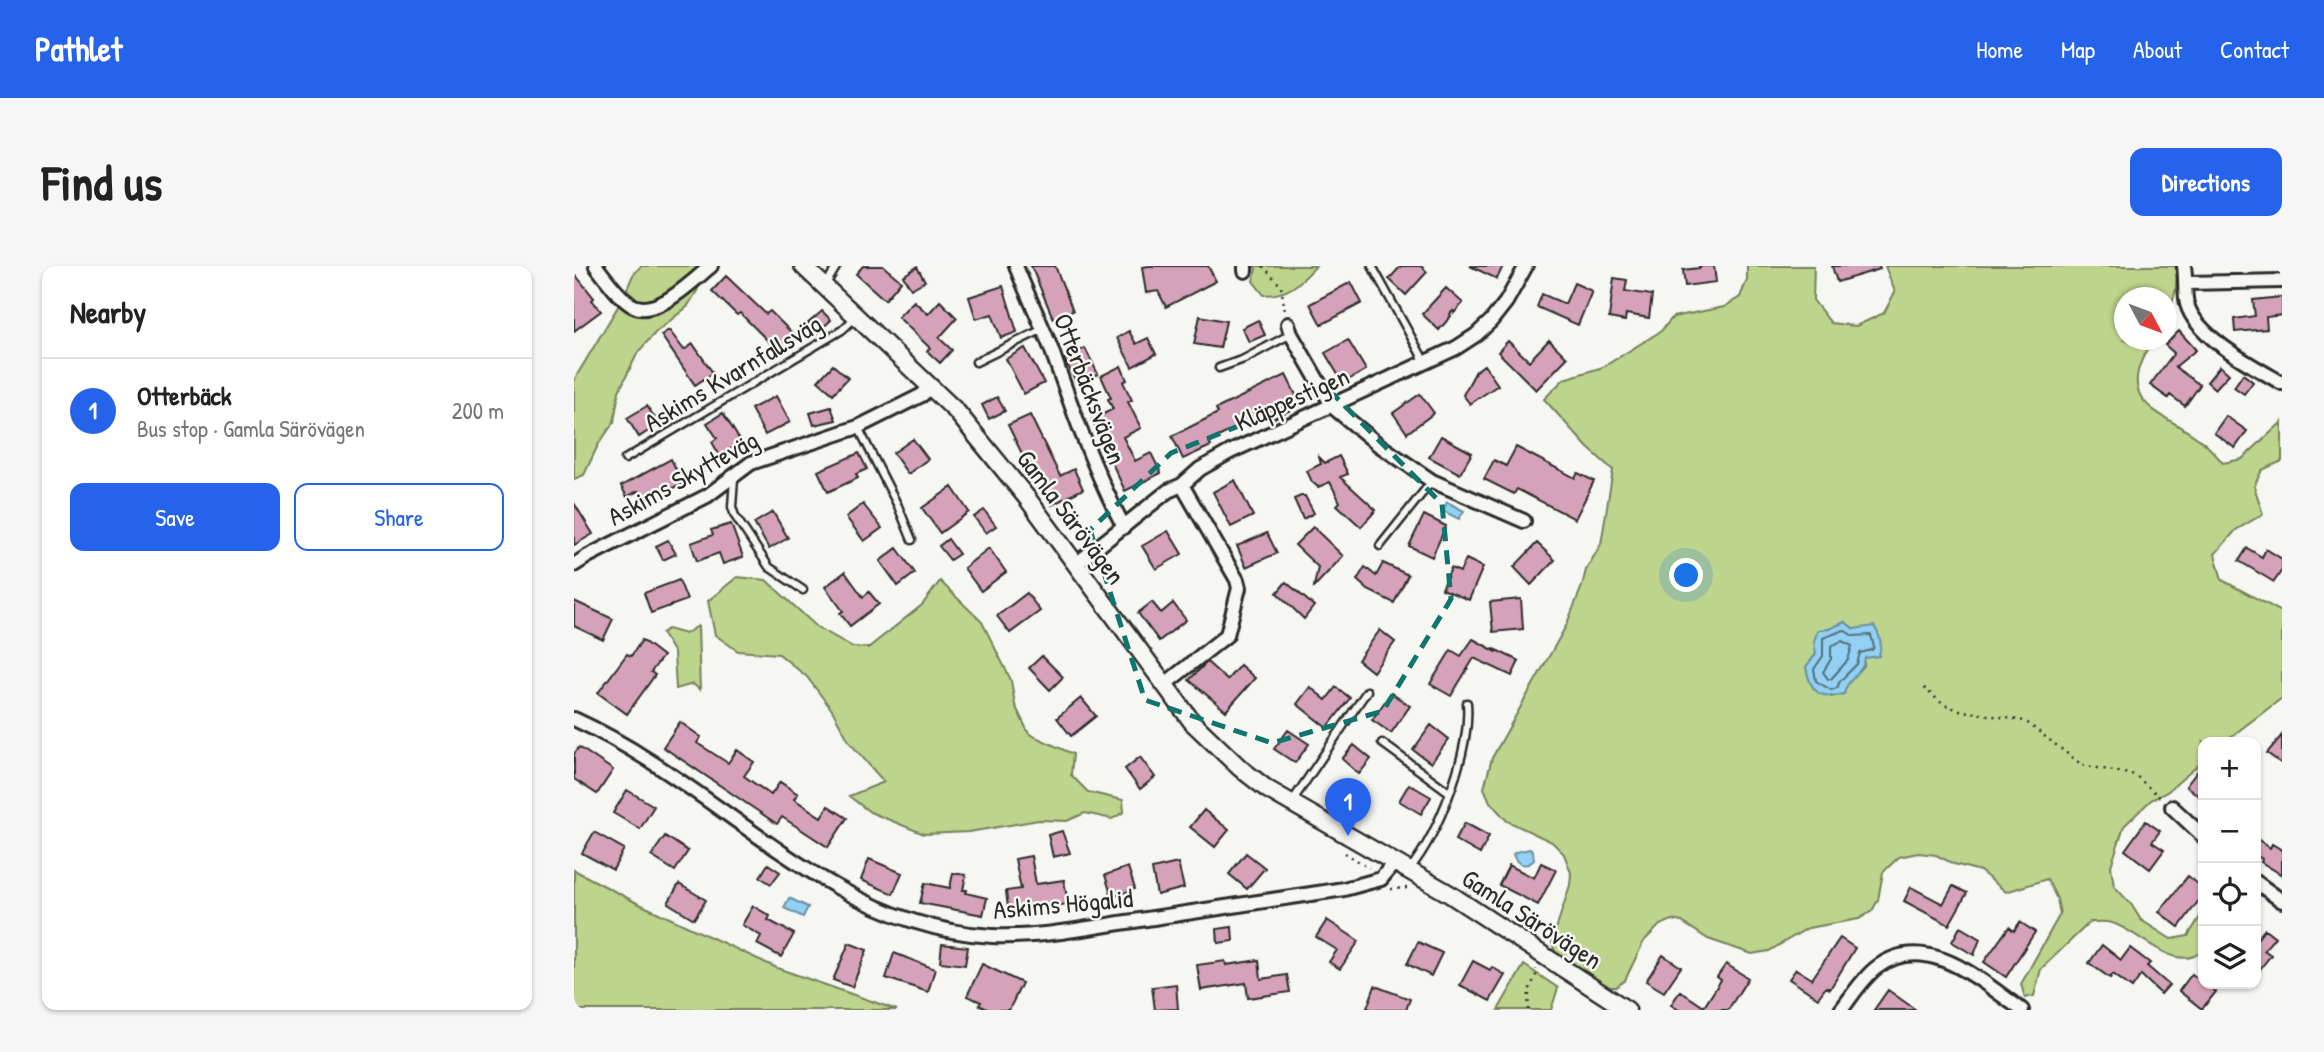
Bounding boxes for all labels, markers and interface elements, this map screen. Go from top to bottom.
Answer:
text: Pathlet [35,27,122,71]
text: Home [1976,33,2023,65]
text: Map [2061,33,2095,65]
text: About [2133,33,2182,65]
text: Contact [2220,33,2289,65]
button: Directions [2130,148,2282,216]
text: Find us [42,149,162,215]
north arrow [2114,287,2177,350]
text: Nearby [70,292,146,332]
street label: Askims Kvarnfallsväg [637,306,828,440]
street label: Otterbäcksvägen [1046,308,1135,469]
street label: Kläppestigen [1229,358,1355,439]
text: Otterbäck [137,378,231,413]
text: 1 [89,395,97,426]
text: 200 m [452,395,504,426]
text: Bus stop · Gamla Särövägen [137,413,365,444]
street label: Askims Skytteväg [601,422,764,533]
street label: Gamla Särövägen [1009,442,1134,591]
button: Save [70,483,280,551]
button: Share [294,483,504,551]
your location [1669,558,1703,592]
map controls [2198,737,2261,989]
button: + [2198,737,2261,800]
pin: 1 [1325,778,1371,836]
button: − [2198,800,2261,863]
street label: Gamla Särövägen [1456,860,1609,977]
button: locate [2198,863,2261,926]
street label: Askims Högalid [992,880,1134,927]
button: layers [2198,926,2261,989]

